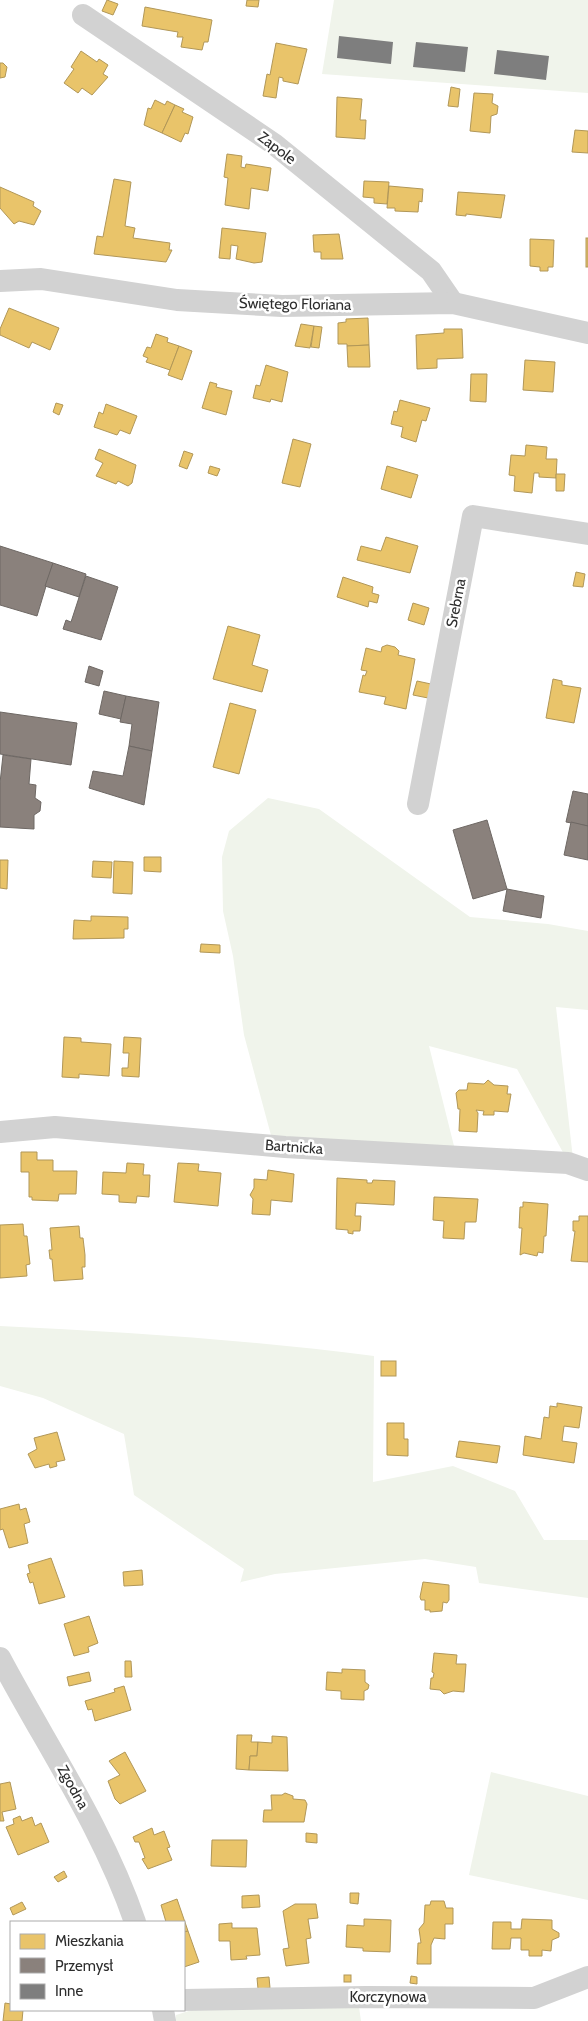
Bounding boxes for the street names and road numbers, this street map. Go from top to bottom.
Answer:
street label: Zapole [254,128,300,168]
street label: Świętego Floriana [239,293,352,314]
street label: Srebrna [442,576,470,629]
street label: Bartnicka [264,1136,324,1158]
street label: Zgodna [54,1762,93,1813]
street label: Korczynowa [350,1988,427,2006]

